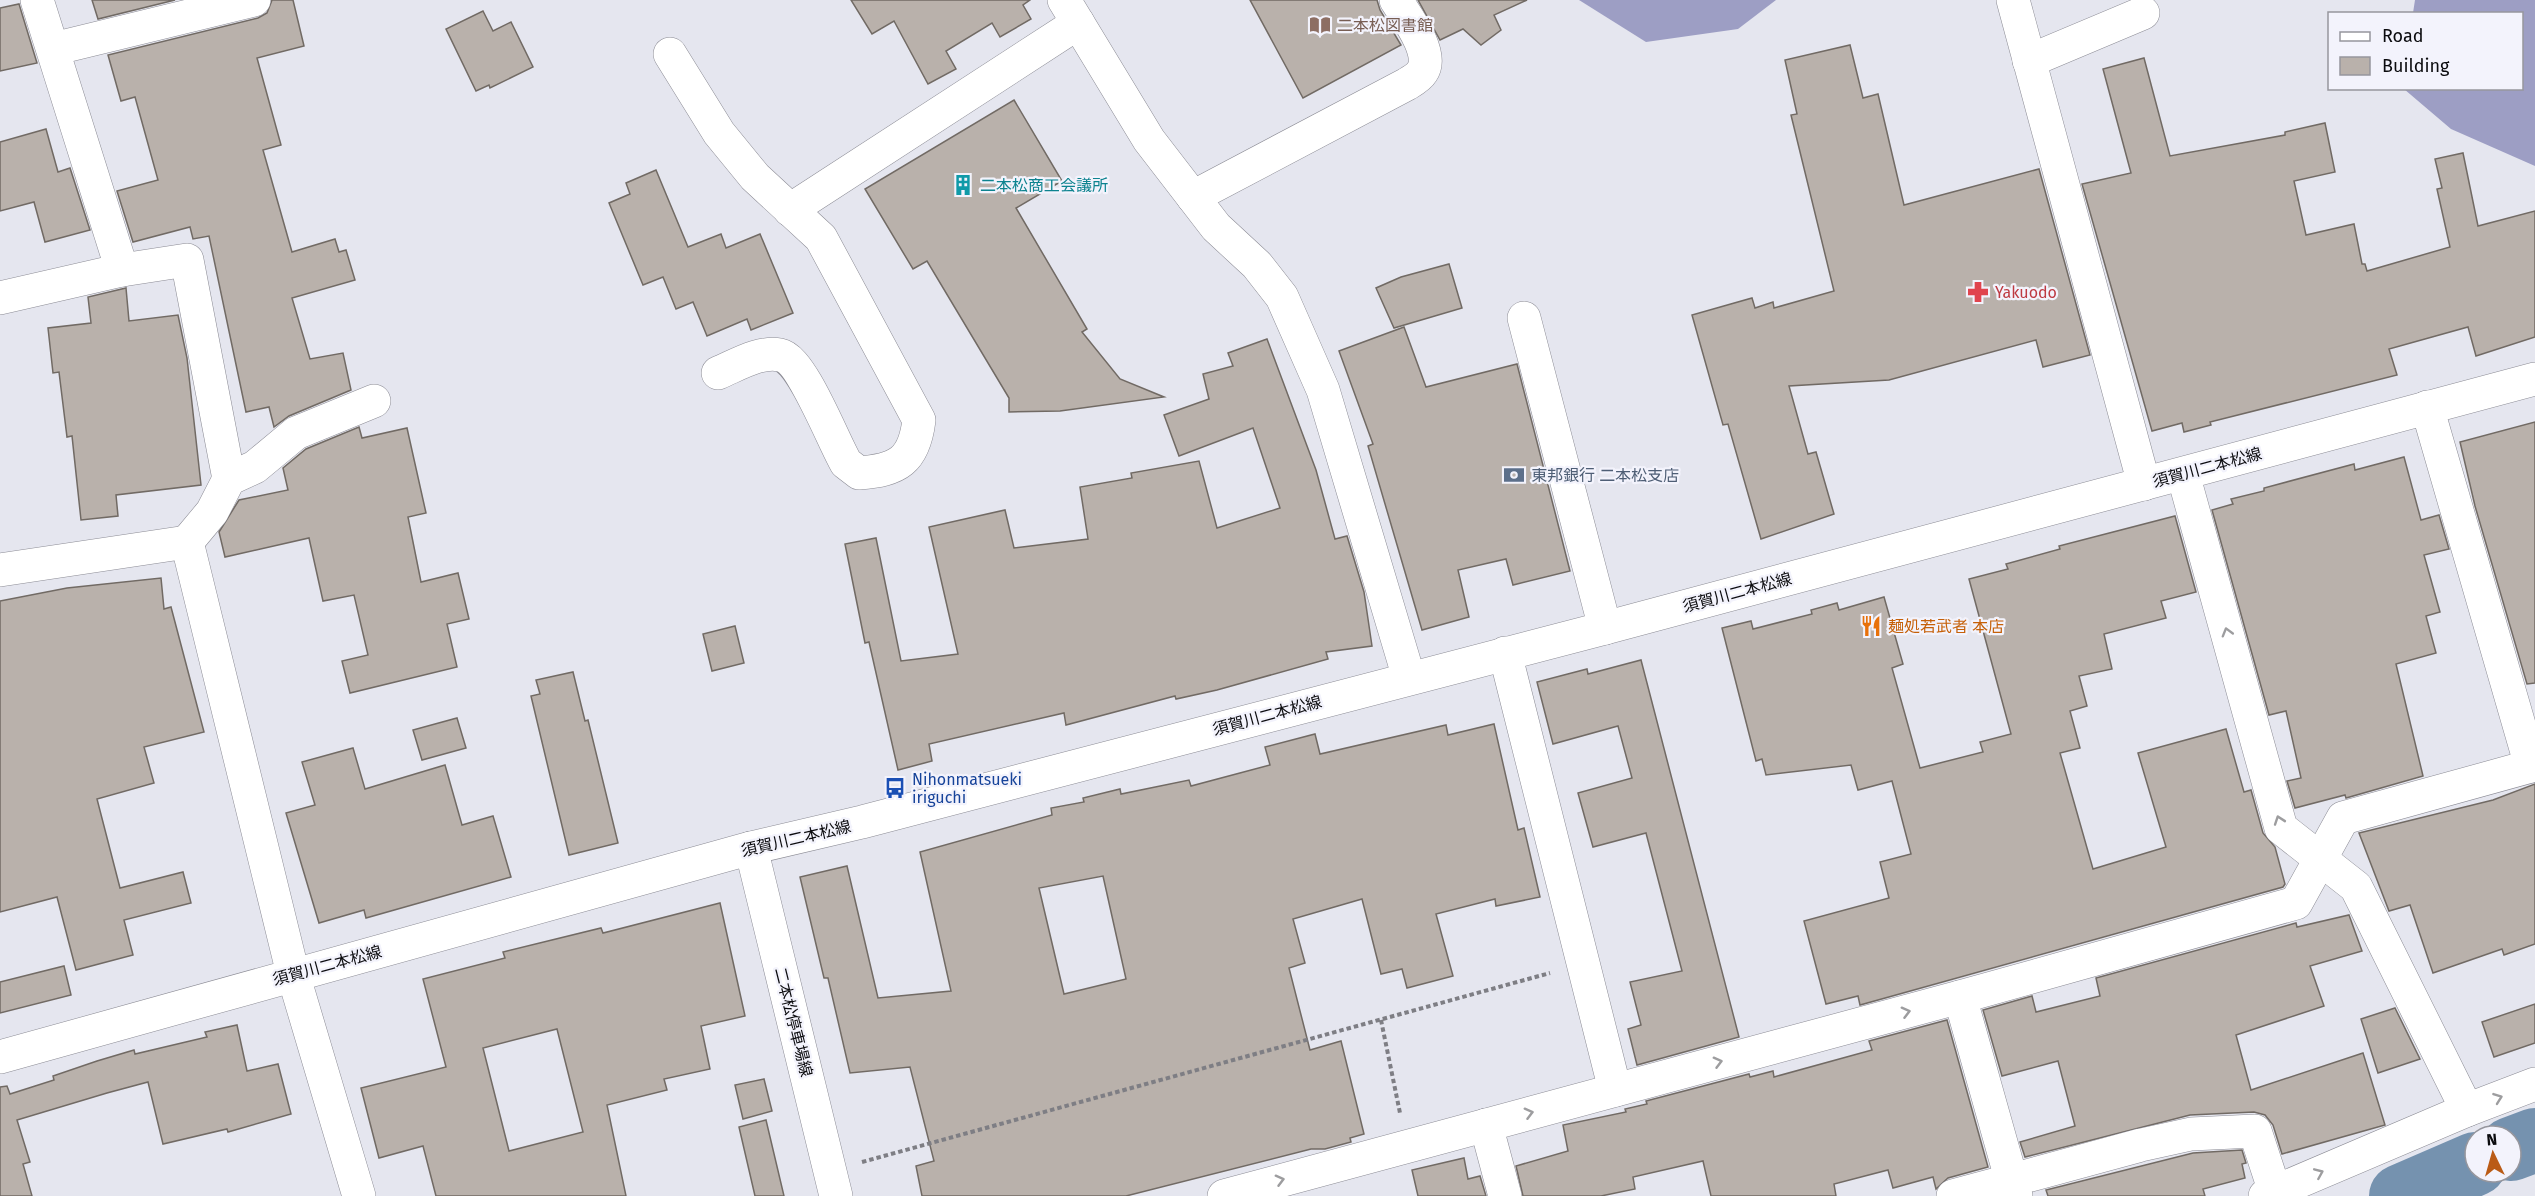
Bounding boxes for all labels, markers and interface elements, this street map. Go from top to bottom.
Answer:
legend [2328,12,2523,90]
library icon: 二本松図書館 [1308,13,1332,37]
place label: 二本松図書館 [1337,16,1433,35]
text: Road [2382,25,2424,47]
text: Building [2382,55,2450,77]
building icon: 二本松商工会議所 [951,173,975,197]
place label: 二本松商工会議所 [980,176,1108,195]
pharmacy icon: Yakuodo [1966,280,1990,304]
place label: Yakuodo [1995,283,2057,302]
street label: 須賀川二本松線 [2151,444,2264,491]
bank icon: 東邦銀行 二本松支店 [1502,463,1526,487]
place label: 東邦銀行 二本松支店 [1531,466,1679,485]
street label: 須賀川二本松線 [1681,569,1794,616]
restaurant icon: 麺処若武者 本店 [1859,614,1883,638]
place label: 麺処若武者 本店 [1888,617,2004,636]
one-way arrow [2222,627,2234,638]
street label: 須賀川二本松線 [1211,692,1324,739]
place label: Nihonmatsueki iriguchi [912,770,1022,807]
bus stop icon: Nihonmatsueki iriguchi [883,776,907,800]
one-way arrow [2274,815,2287,825]
street label: 須賀川二本松線 [739,817,853,860]
street label: 須賀川二本松線 [271,942,384,989]
street label: 二本松停車場線 [771,965,816,1079]
one-way arrow [1900,1007,1911,1019]
one-way arrow [1713,1057,1723,1070]
one-way arrow [2493,1092,2503,1105]
one-way arrow [1523,1108,1534,1120]
north arrow [2463,1124,2523,1184]
text: N [2486,1130,2498,1149]
one-way arrow [2312,1168,2323,1180]
one-way arrow [1275,1175,1285,1188]

